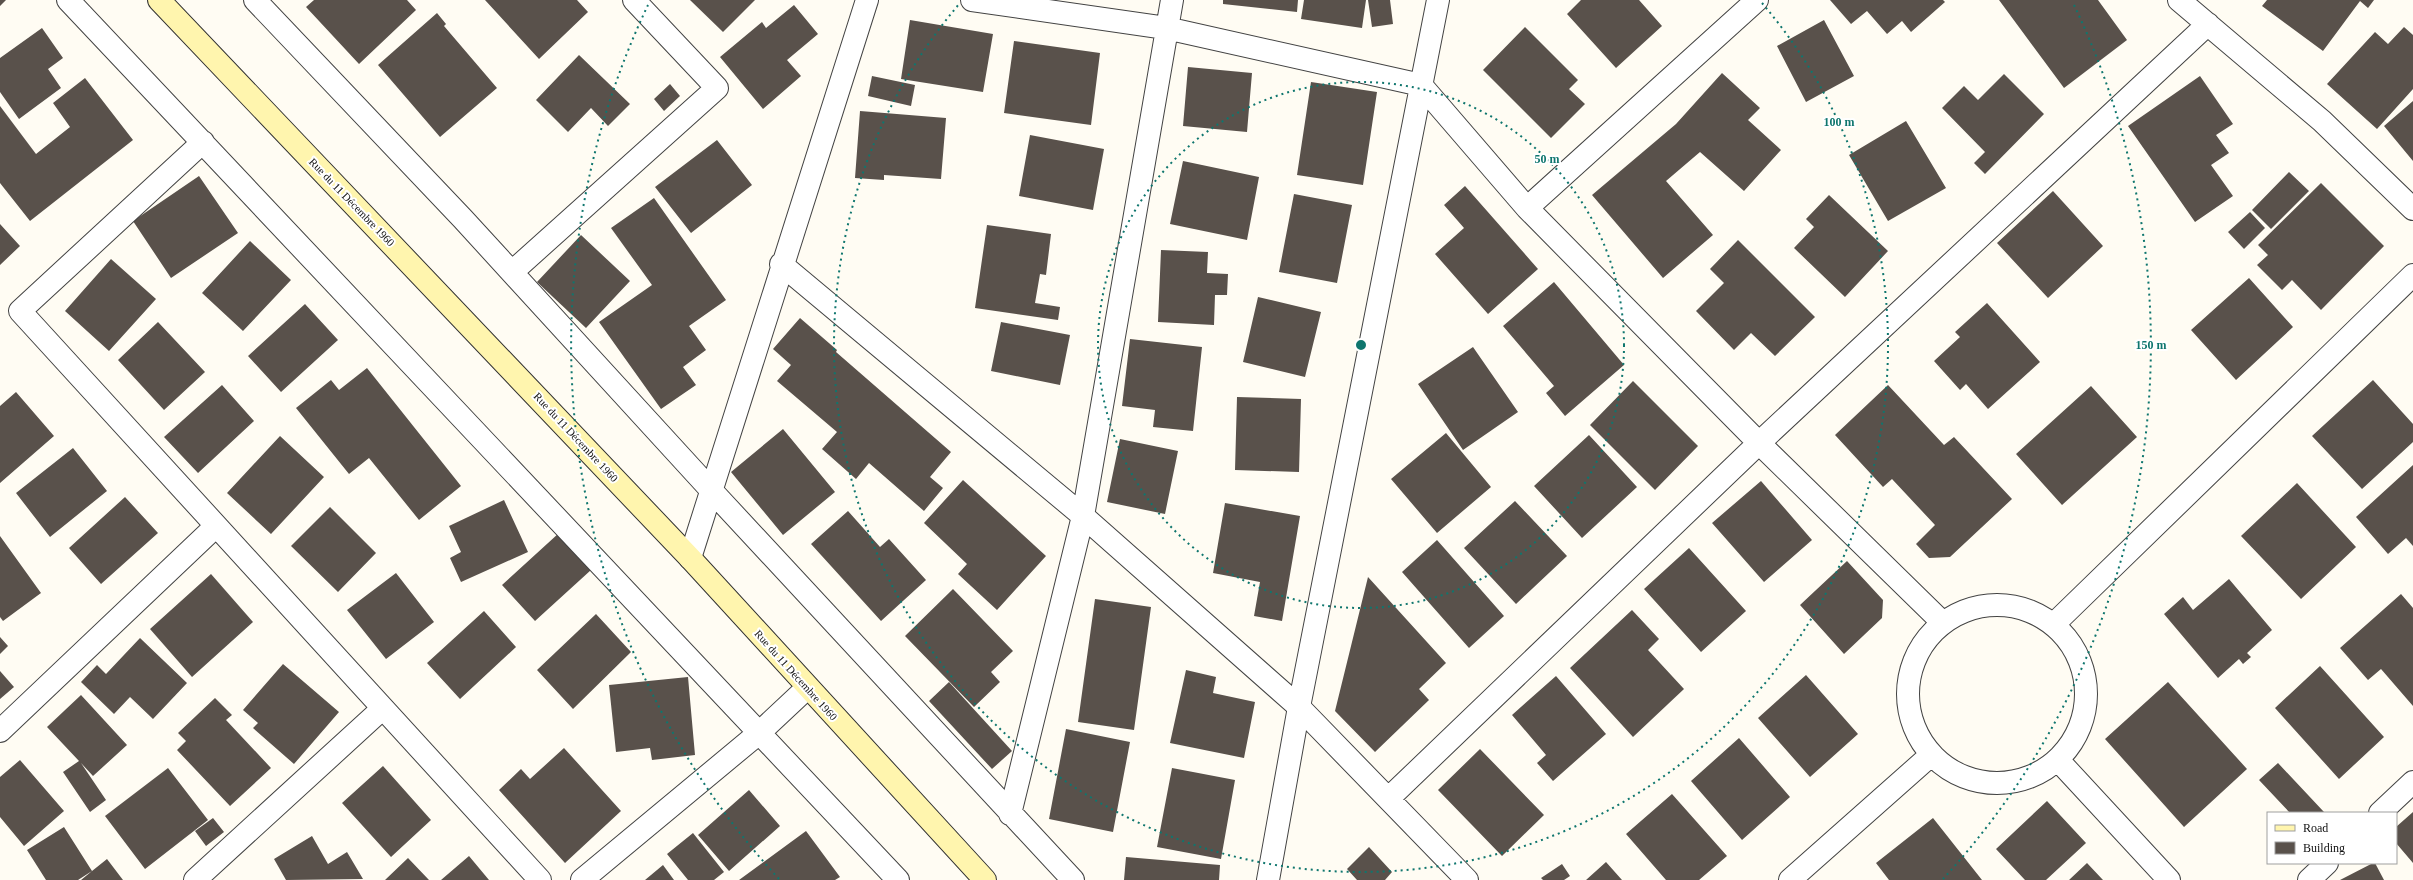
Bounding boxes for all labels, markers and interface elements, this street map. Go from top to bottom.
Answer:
text: 100 m [1824,115,1855,129]
text: 50 m [1535,152,1560,166]
street label: Rue du 11 Décembre 1960 [307,156,397,249]
centre of rings [1354,338,1368,352]
text: 150 m [2136,338,2167,352]
street label: Rue du 11 Décembre 1960 [532,390,621,484]
street label: Rue du 11 Décembre 1960 [752,627,840,723]
legend [2267,812,2397,864]
text: Road [2303,821,2328,835]
text: Building [2303,841,2345,855]

